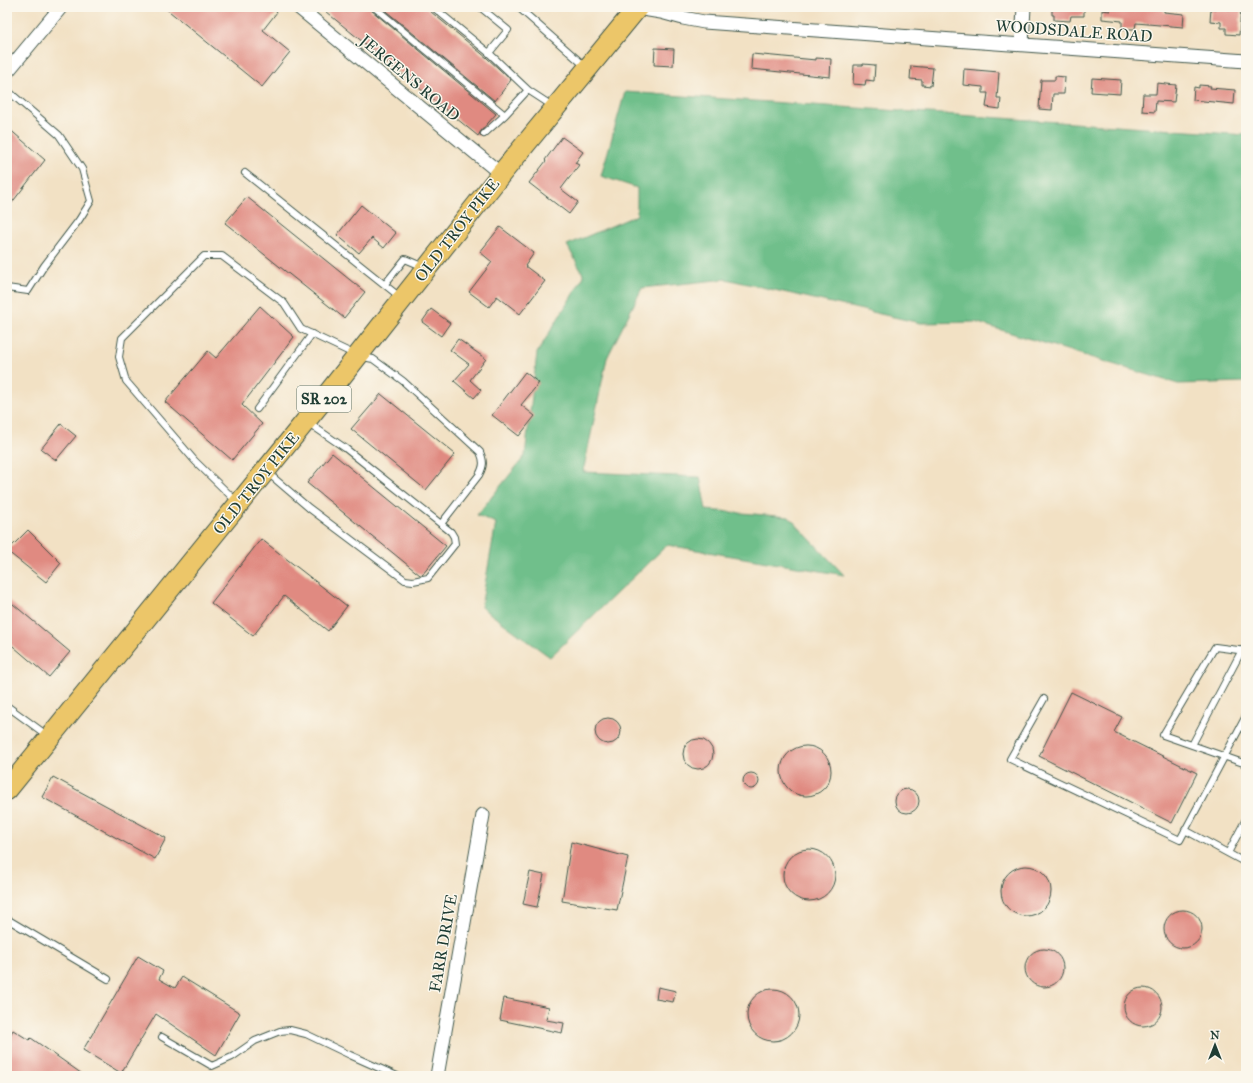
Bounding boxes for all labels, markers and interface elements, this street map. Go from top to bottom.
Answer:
street label: WOODSDALE ROAD [995,16,1153,46]
street label: JERGENS ROAD [354,29,464,126]
street label: OLD TROY PIKE [411,174,503,286]
road number: SR 202 [297,386,351,412]
street label: OLD TROY PIKE [209,428,303,538]
street label: FARR DRIVE [425,892,461,994]
north arrow [1195,1025,1235,1065]
text: N [1210,1029,1220,1042]

